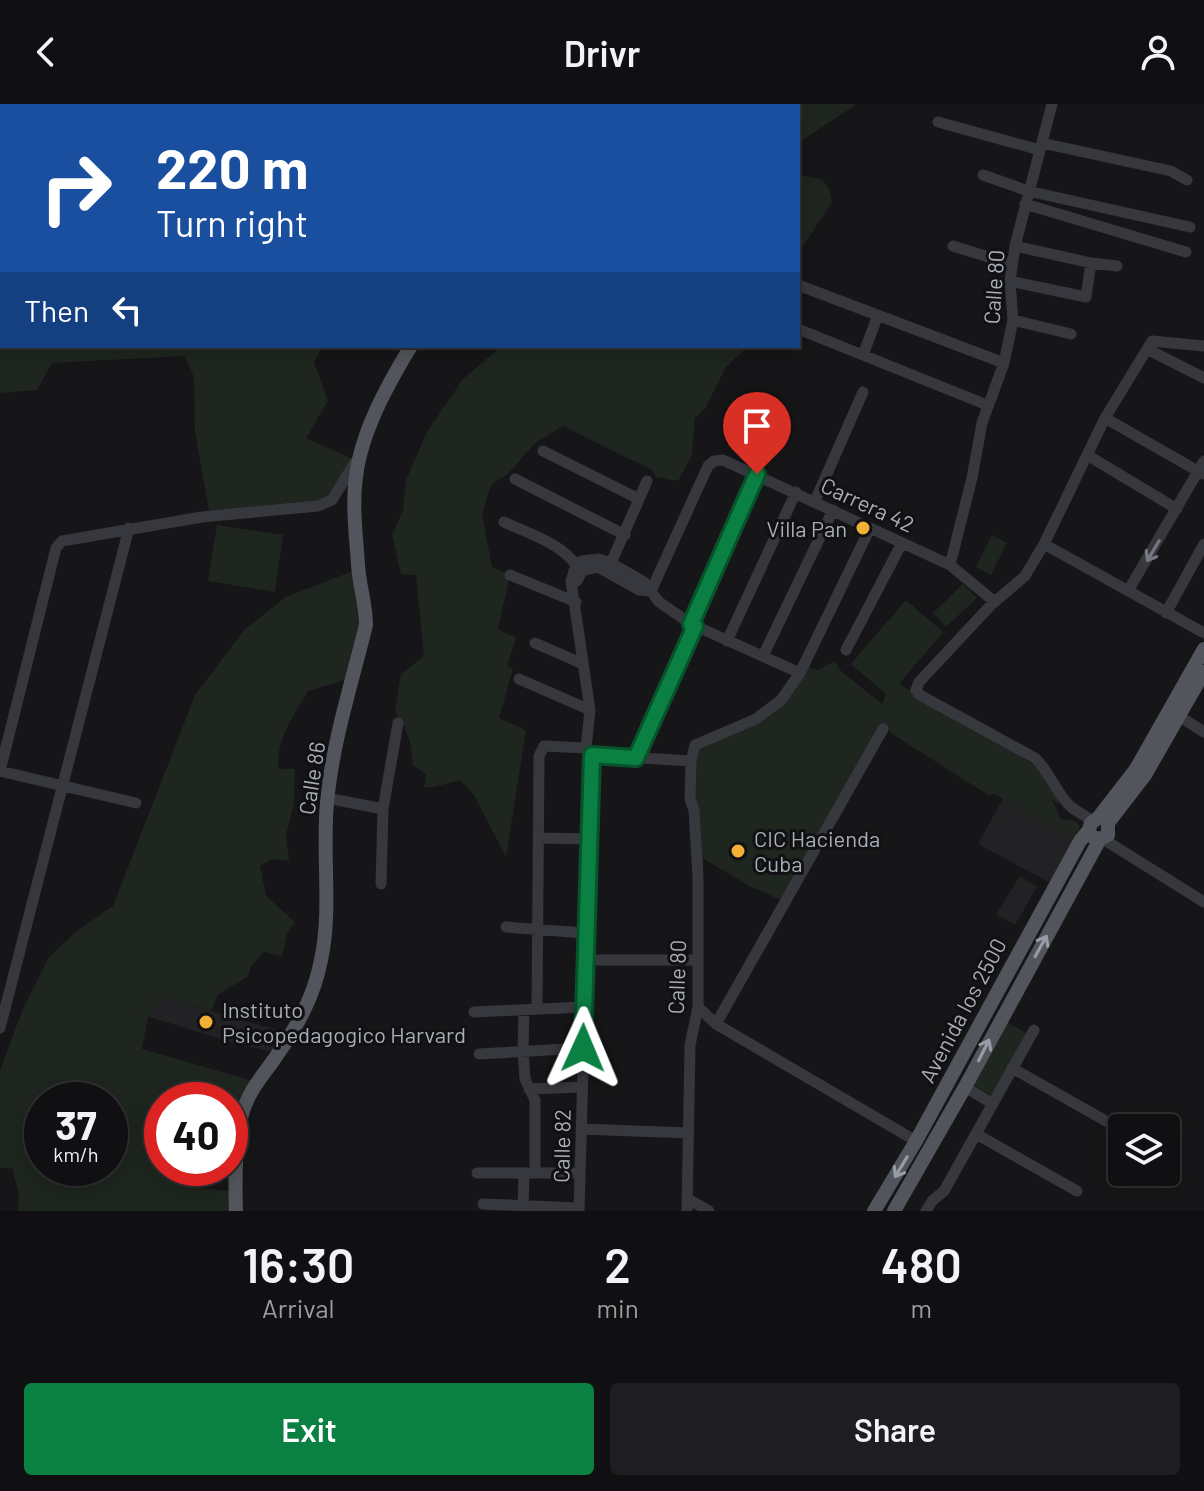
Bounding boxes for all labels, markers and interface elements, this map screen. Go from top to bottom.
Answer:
icon: back [24,30,68,74]
icon: person [1136,30,1180,74]
text: Drivr [564,31,640,74]
text: 220 m [156,133,309,200]
icon: right [24,136,128,240]
text: Turn right [156,201,308,244]
street label: Calle 80 [977,249,1009,325]
icon: left [105,288,149,332]
text: Then [24,292,89,328]
pin [723,392,791,474]
icon: arrive [735,404,779,448]
street label: Carrera 42 [817,471,919,537]
place label: Villa Pan [767,515,847,541]
marker: Villa Pan [854,519,872,537]
one-way arrow [1145,539,1161,562]
street label: Calle 86 [292,740,330,816]
place label: CIC Hacienda Cuba [754,825,880,876]
marker: CIC Hacienda Cuba [729,842,747,860]
street label: Avenida los 2500 [913,933,1011,1087]
one-way arrow [1034,934,1049,958]
street label: Calle 80 [662,939,690,1015]
place label: Instituto Psicopedagogico Harvard [222,996,466,1047]
position arrow [541,1006,625,1090]
marker: Instituto Psicopedagogico Harvard [197,1013,215,1031]
one-way arrow [977,1039,992,1063]
speed limit sign: 40 [144,1082,248,1186]
text: 37 [55,1100,97,1148]
street label: Calle 82 [547,1109,575,1183]
map controls [1108,1114,1180,1186]
button: layers [1108,1114,1180,1186]
text: km/h [53,1142,99,1166]
one-way arrow [893,1155,909,1178]
text: 16:30 [242,1235,354,1293]
text: 2 [604,1235,631,1293]
text: 480 [881,1235,962,1293]
text: Arrival [262,1292,335,1323]
text: min [597,1292,639,1323]
text: m [911,1292,932,1323]
button: Exit [24,1383,594,1475]
button: Share [610,1383,1180,1475]

